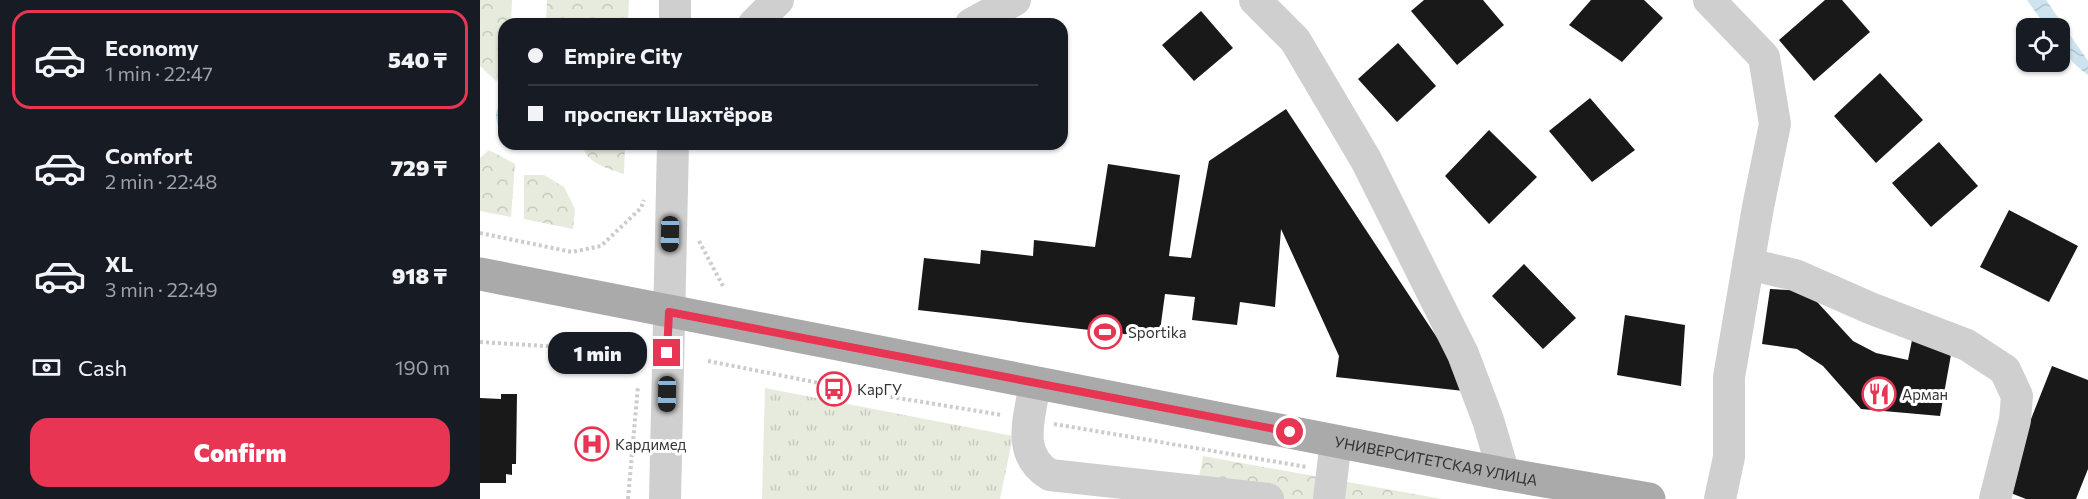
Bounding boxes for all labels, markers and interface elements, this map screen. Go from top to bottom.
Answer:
map controls [2016,18,2070,72]
button: locate [2016,18,2070,72]
icon: car [33,33,87,87]
text: Economy [105,34,199,61]
text: Empire City [564,42,683,69]
text: 540 ₸ [388,46,447,73]
text: 1 min · 22:47 [105,61,213,85]
text: проспект Шахтёров [564,100,773,127]
icon: car [33,141,87,195]
text: Comfort [105,142,193,169]
text: 729 ₸ [391,154,447,181]
text: 2 min · 22:48 [105,169,217,193]
car [661,216,679,252]
icon: car [33,249,87,303]
text: XL [105,250,133,277]
text: 918 ₸ [392,262,447,289]
text: 3 min · 22:49 [105,277,218,301]
sports icon: Sportika [1087,314,1123,350]
place label: Sportika [1128,323,1187,341]
callout: 1 min [547,332,646,374]
route end [653,339,680,366]
text: 1 min [573,341,622,365]
icon: cash [30,351,63,384]
text: Cash [78,354,127,381]
text: 190 m [395,355,450,379]
bus stop icon: КарГУ [816,371,852,407]
car [658,376,676,412]
restaurant icon: Арман [1861,376,1897,412]
place label: КарГУ [857,380,902,398]
place label: Арман [1902,385,1948,403]
button: Confirm [30,418,450,487]
route start [1276,418,1303,445]
hospital icon: Кардимед [574,426,610,462]
street label: УНИВЕРСИТЕТСКАЯ УЛИЦА [1333,432,1539,489]
place label: Кардимед [615,435,687,453]

